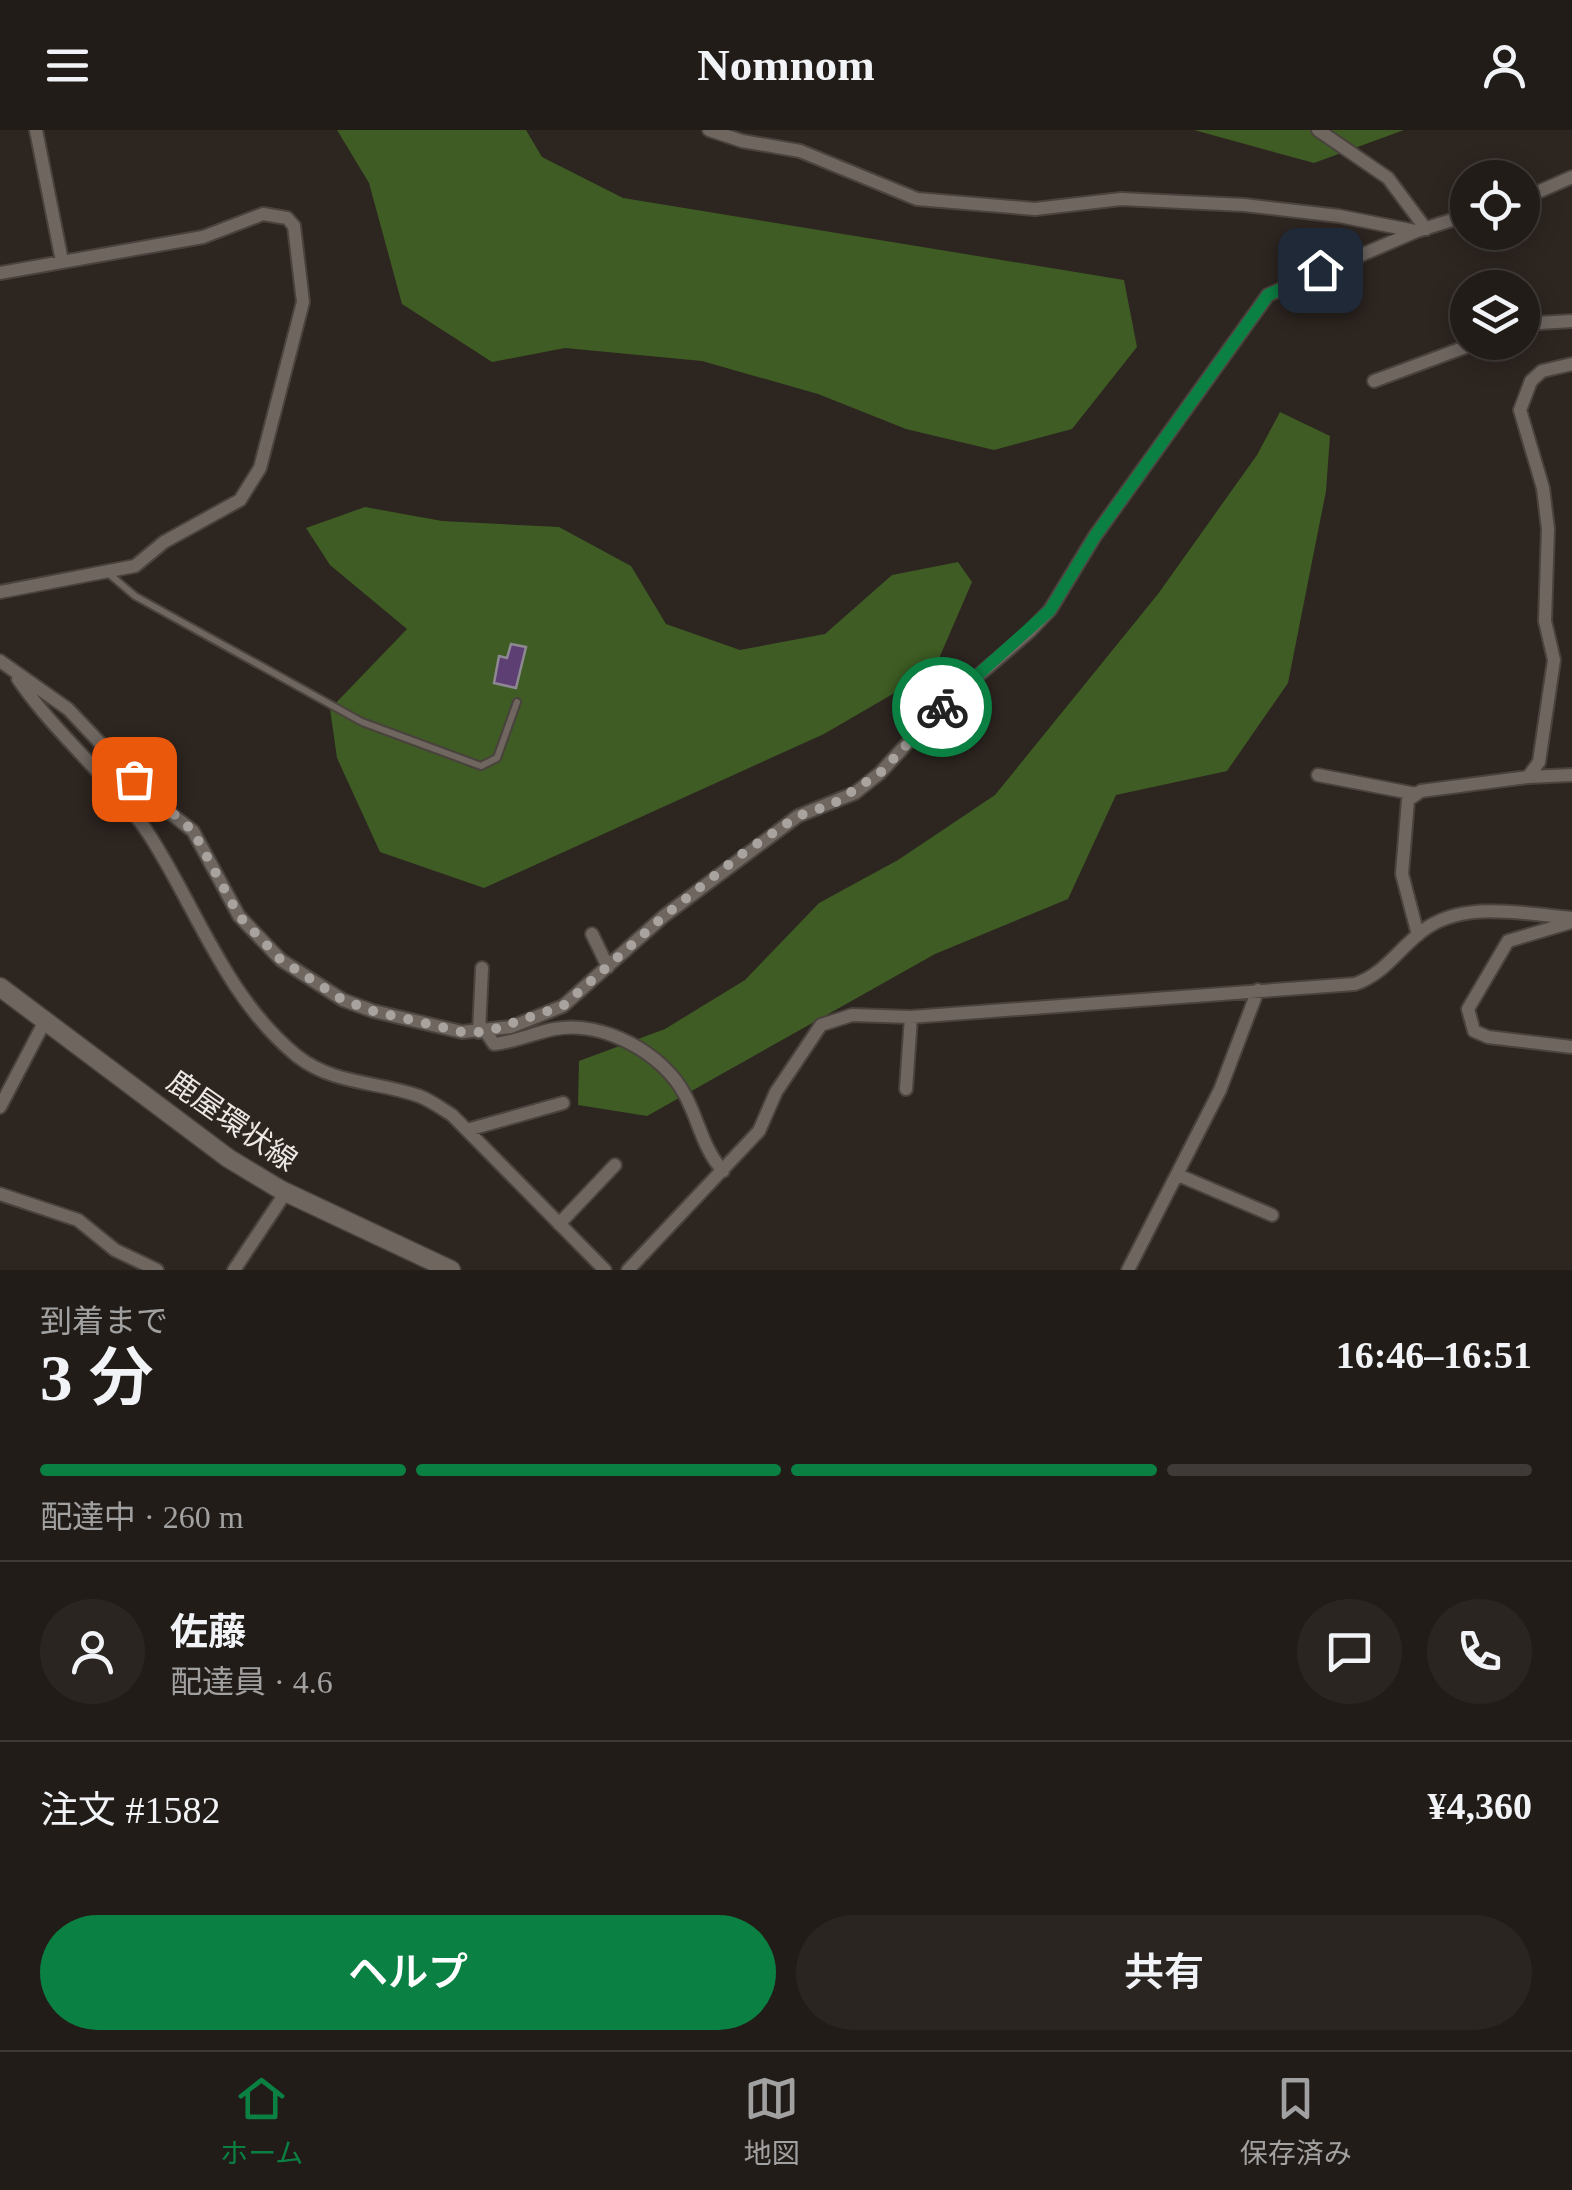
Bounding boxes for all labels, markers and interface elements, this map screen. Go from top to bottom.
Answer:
icon: menu [40,38,95,93]
icon: person [1477,38,1532,93]
text: Nomnom [697,40,875,90]
map controls [1450,160,1540,360]
button: locate [1450,160,1540,250]
pin [1278,228,1363,313]
icon: home [1293,243,1348,298]
button: layers [1450,270,1540,360]
courier [892,657,992,757]
icon: bike [915,680,970,735]
pin [92,737,177,822]
icon: bag [107,752,162,807]
street label: 鹿屋環状線 [161,1064,303,1177]
text: 到着まで [40,1303,168,1339]
text: 16:46–16:51 [1336,1334,1532,1376]
text: 3 分 [40,1342,154,1414]
text: 配達中 · 260 m [40,1499,244,1535]
button: person [40,1599,145,1704]
button: chat [1297,1599,1402,1704]
button: phone [1427,1599,1532,1704]
text: 佐藤 [170,1611,246,1653]
text: 配達員 · 4.6 [170,1664,333,1700]
text: ¥4,360 [1428,1785,1532,1827]
text: 注文 #1582 [40,1789,221,1831]
button: ヘルプ [40,1915,776,2030]
button: 共有 [796,1915,1532,2030]
tab: ホーム [220,2071,303,2171]
tab: 地図 [744,2071,800,2171]
tab: 保存済み [1240,2071,1352,2171]

